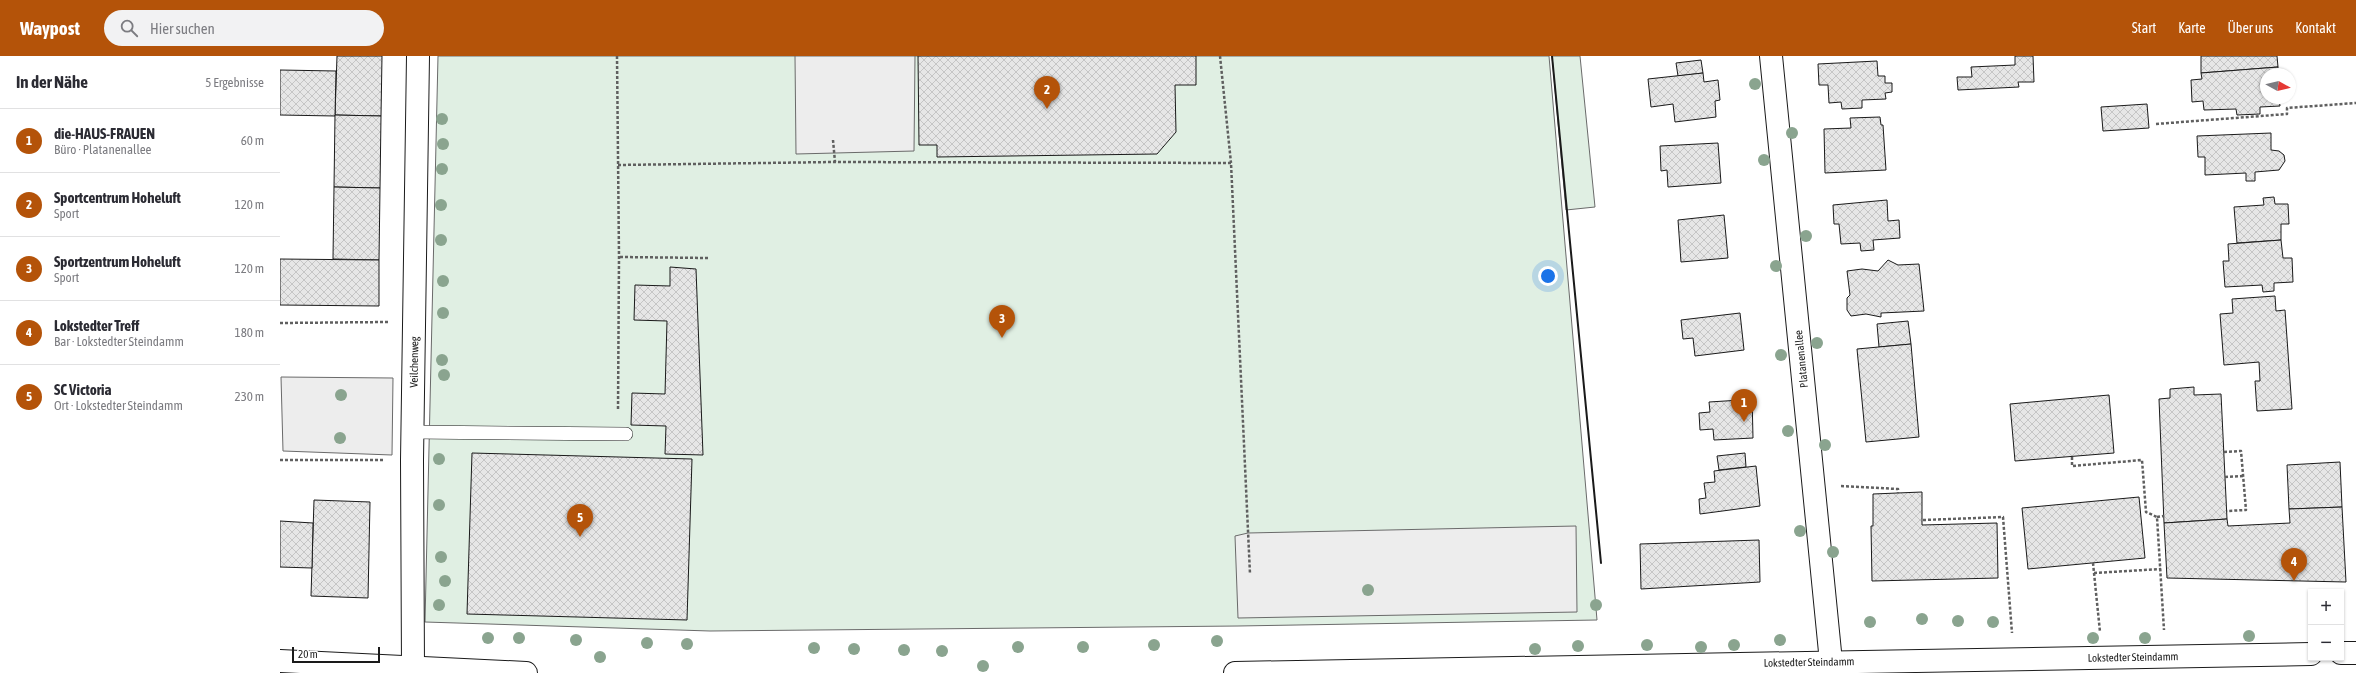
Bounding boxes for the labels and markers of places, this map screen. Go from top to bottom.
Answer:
pin: 2 [1034,76,1060,109]
pin: 3 [989,305,1015,338]
pin: 1 [1731,389,1757,422]
pin: 5 [567,504,593,537]
pin: 4 [2281,548,2307,581]

